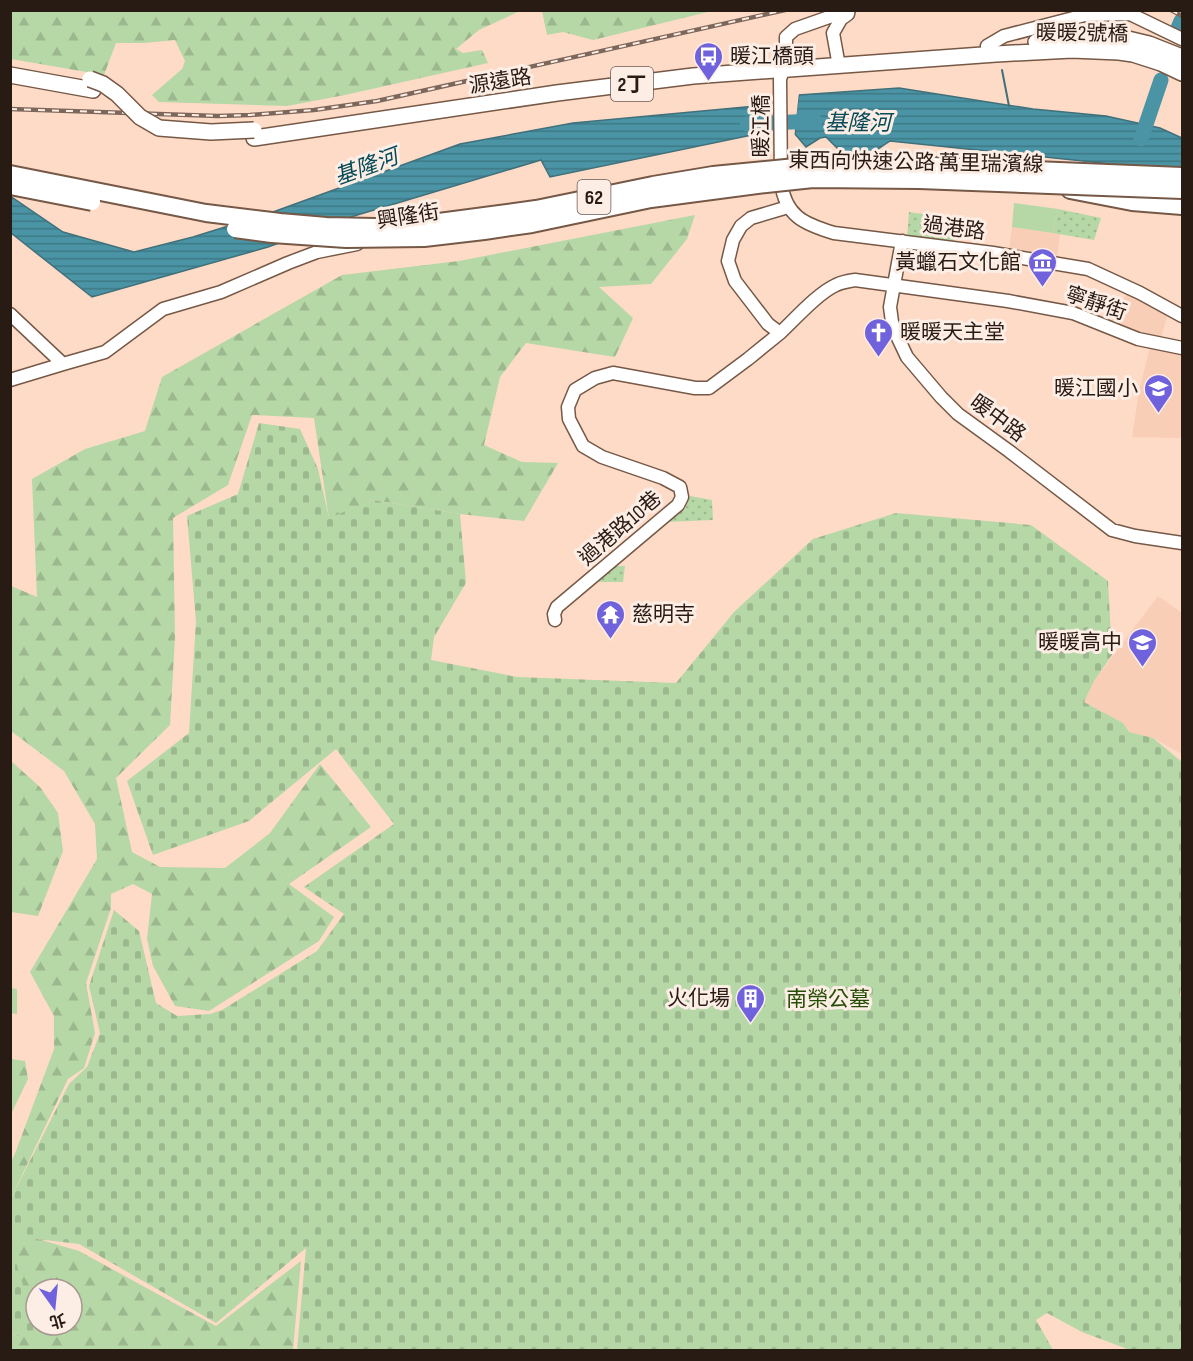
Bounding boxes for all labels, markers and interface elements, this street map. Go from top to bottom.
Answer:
street label: 暖暖2號橋 [1035,20,1129,47]
bus stop icon: 暖江橋頭 [693,40,725,82]
place label: 暖江橋頭 [730,44,814,69]
street label: 源遠路 [467,64,533,99]
road number: 2丁 [611,67,653,101]
street label: 暖江橋 [749,95,774,158]
water label: 基隆河 [825,110,895,137]
water label: 基隆河 [331,142,406,191]
street label: 東西向快速公路 萬里瑞濱線 [788,148,1044,177]
road number: 62 [578,180,610,214]
street label: 興隆街 [375,199,441,234]
street label: 過港路 [921,212,987,245]
museum icon: 黃蠟石文化館 [1026,246,1058,288]
place label: 黃蠟石文化館 [895,250,1021,275]
street label: 寧靜街 [1062,281,1130,326]
church icon: 暖暖天主堂 [863,316,895,358]
place label: 暖暖天主堂 [900,320,1005,345]
school or university icon: 暖江國小 [1143,372,1175,414]
place label: 暖江國小 [1054,376,1138,401]
street label: 暖中路 [965,389,1030,447]
street label: 過港路10巷 [574,486,667,571]
temple icon: 慈明寺 [595,598,627,640]
place label: 慈明寺 [632,602,695,627]
school or university icon: 暖暖高中 [1127,626,1159,668]
place label: 暖暖高中 [1038,630,1122,655]
building icon: 火化場 [735,982,767,1024]
place label: 火化場 [667,986,730,1011]
park label: 南榮公墓 [786,987,870,1012]
north arrow [24,1277,84,1337]
text: 北 [47,1309,68,1331]

